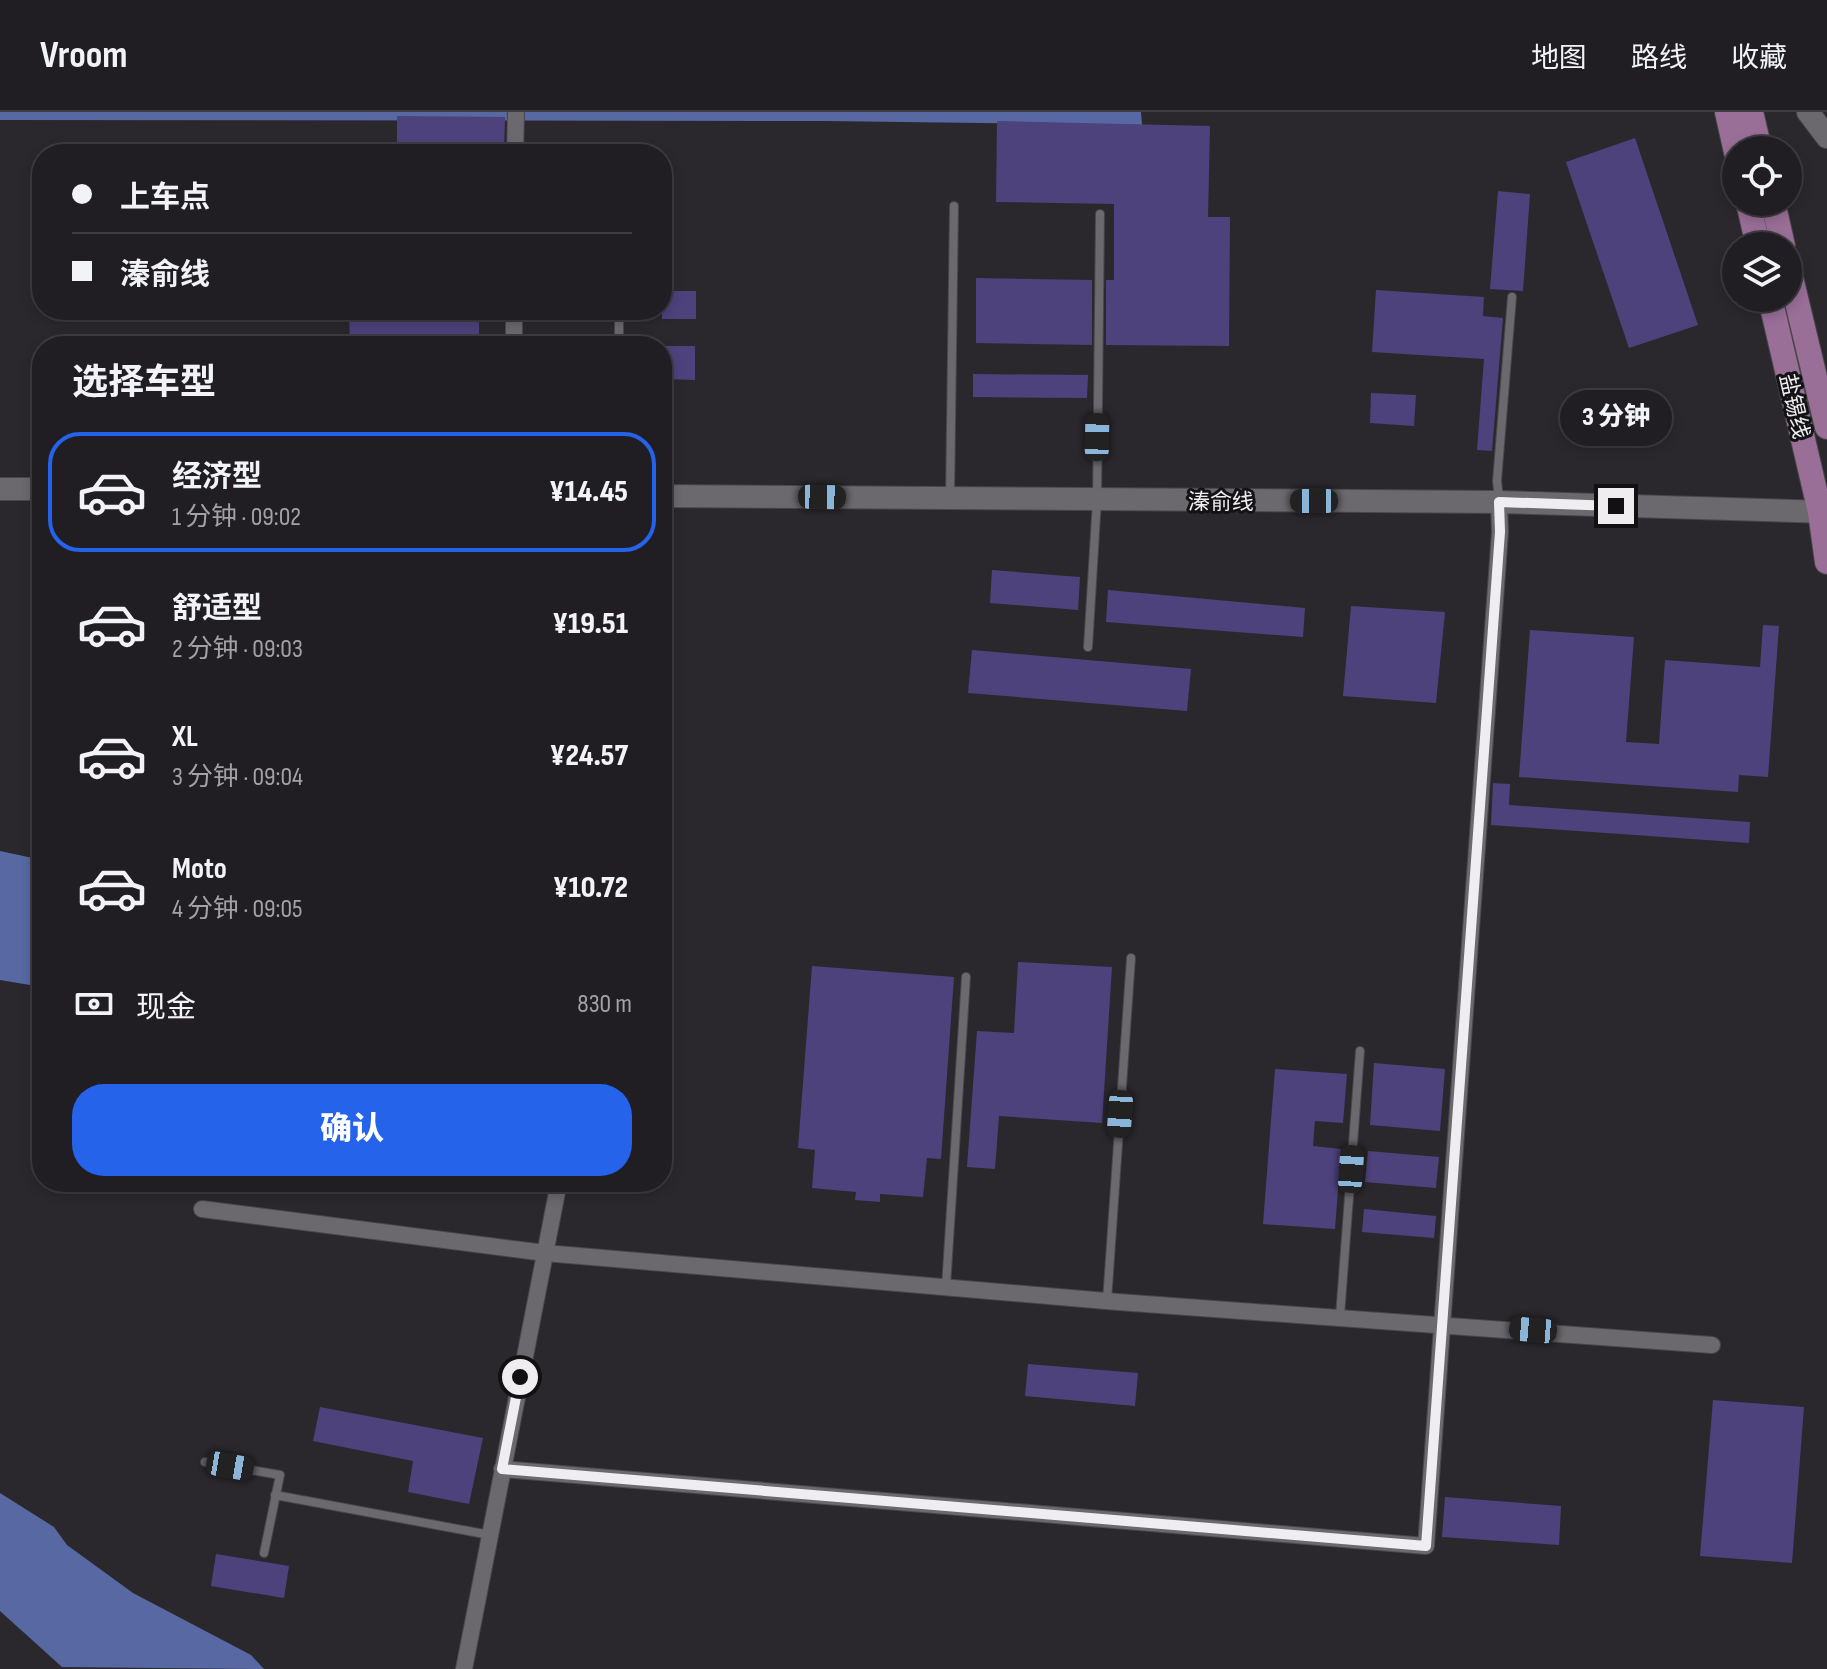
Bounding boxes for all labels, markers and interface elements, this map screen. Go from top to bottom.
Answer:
text: Vroom [40,33,127,78]
text: 地图 [1531,42,1587,75]
text: 路线 [1631,42,1687,75]
text: 收藏 [1731,42,1787,75]
map controls [1722,136,1802,312]
button: locate [1722,136,1802,216]
text: 上车点 [120,180,210,216]
button: layers [1722,232,1802,312]
text: 溱俞线 [120,257,210,293]
text: 选择车型 [72,362,216,405]
street label: 盐锡线 [1773,371,1814,442]
callout: 3 分钟 [1560,390,1672,446]
text: 3 分钟 [1582,402,1650,433]
car [1085,413,1109,461]
icon: car [76,456,148,528]
text: 经济型 [172,459,262,495]
text: ¥14.45 [549,474,628,510]
car [798,485,846,509]
route end [1598,488,1634,524]
street label: 溱俞线 [1188,489,1254,516]
car [1290,489,1338,513]
text: 1 分钟 · 09:02 [172,502,301,533]
icon: car [76,588,148,660]
text: 舒适型 [172,591,262,627]
text: ¥19.51 [552,606,628,642]
text: 2 分钟 · 09:03 [172,634,303,665]
text: XL [172,719,198,755]
icon: car [76,720,148,792]
text: ¥24.57 [550,738,628,774]
text: 3 分钟 · 09:04 [172,762,303,793]
text: Moto [172,851,227,887]
icon: car [76,852,148,924]
text: ¥10.72 [553,870,628,906]
text: 4 分钟 · 09:05 [172,894,302,925]
icon: cash [72,982,116,1026]
text: 830 m [577,989,632,1020]
text: 现金 [136,990,196,1026]
button: 确认 [72,1084,632,1176]
car [1106,1089,1134,1139]
car [1337,1144,1365,1194]
car [1508,1316,1558,1344]
route start [502,1359,538,1395]
car [204,1450,256,1482]

